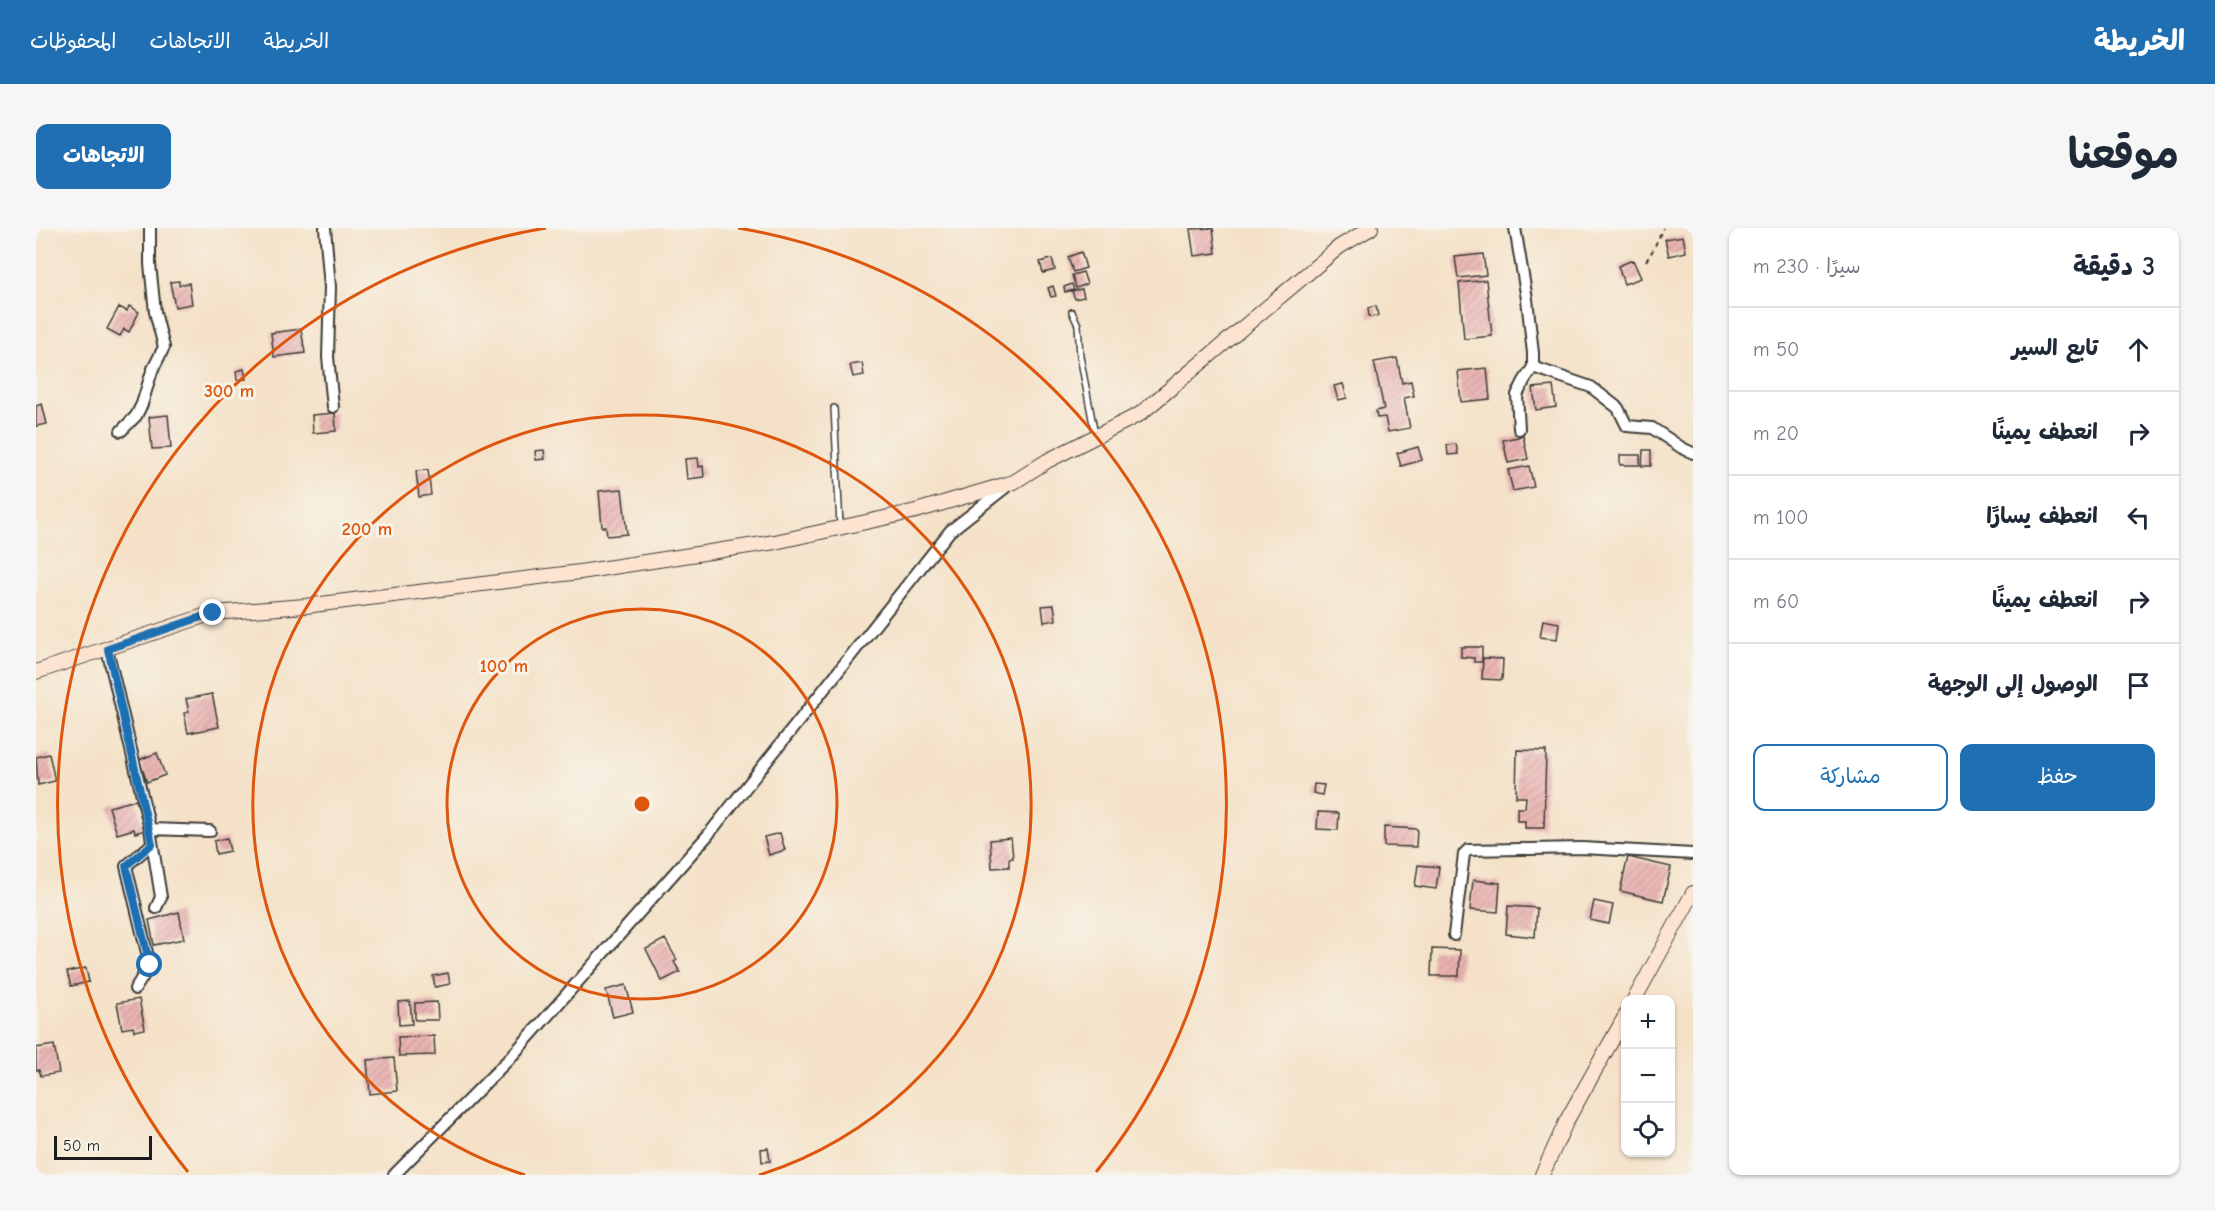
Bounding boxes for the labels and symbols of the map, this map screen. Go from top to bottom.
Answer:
text: 300 m [204,381,254,402]
text: 200 m [342,519,392,540]
route end [199,599,225,625]
text: 100 m [480,656,528,677]
centre of rings [632,794,652,814]
route start [136,951,162,977]
scale bar [54,1133,152,1160]

